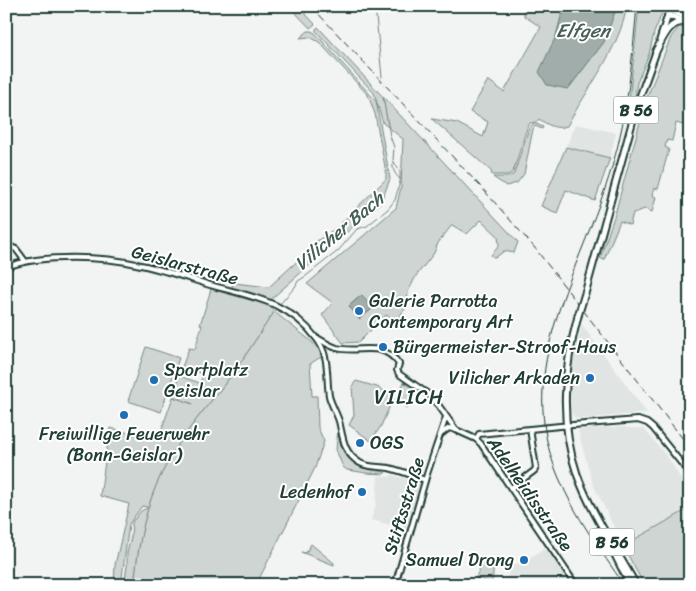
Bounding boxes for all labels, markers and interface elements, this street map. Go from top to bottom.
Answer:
water label: Elfgen [556,14,612,47]
road number: B 56 [614,96,658,124]
water label: Vilicher Bach [286,182,393,279]
street label: Geislarstraße [128,235,242,295]
place label: Galerie Parrotta Contemporary Art [369,285,513,338]
marker: Galerie Parrotta Contemporary Art [353,305,365,317]
place label: Bürgermeister-Stroof-Haus [393,331,617,363]
marker: Bürgermeister-Stroof-Haus [377,341,389,353]
place label: Sportplatz Geislar [164,354,249,407]
place label: Vilicher Arkaden [449,362,580,394]
marker: Vilicher Arkaden [584,372,596,384]
marker: Sportplatz Geislar [148,374,160,386]
district label: VILICH [374,380,444,415]
marker: Freiwillige Feuerwehr (Bonn-Geislar) [118,409,130,421]
place label: Freiwillige Feuerwehr (Bonn-Geislar) [39,418,210,471]
place label: OGS [370,427,404,459]
street label: Adelheidisstraße [478,429,582,559]
marker: OGS [354,437,366,449]
street label: Stiftsstraße [374,453,434,559]
place label: Ledenhof [280,476,355,508]
marker: Ledenhof [356,486,368,498]
road number: B 56 [590,528,634,556]
place label: Samuel Drong [406,544,514,576]
marker: Samuel Drong [518,554,530,566]

